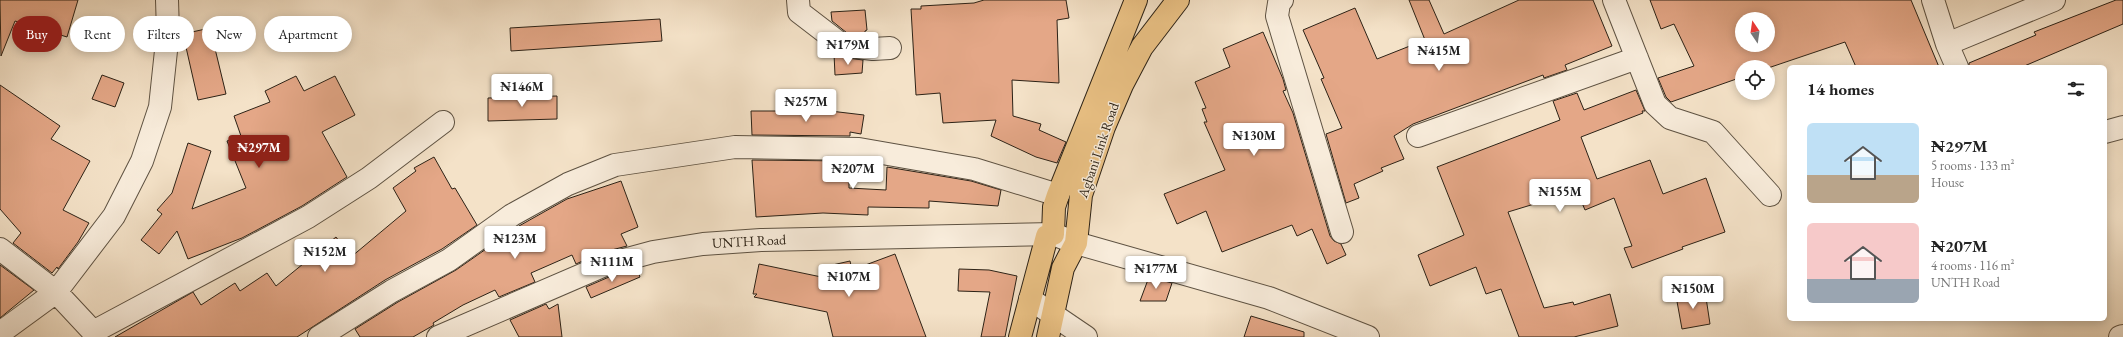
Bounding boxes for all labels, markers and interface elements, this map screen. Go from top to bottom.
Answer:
north arrow [1735,12,1775,52]
map controls [1735,12,1775,100]
chip: Buy [12,16,62,52]
chip: Rent [70,16,125,52]
chip: Filters [133,16,194,52]
chip: New [202,16,256,52]
chip: Apartment [264,16,352,52]
pin: ₦179M [820,32,876,66]
text: ₦179M [826,36,870,53]
pin: ₦415M [1411,38,1467,72]
text: ₦415M [1417,42,1461,59]
button: locate [1735,60,1775,100]
pin: ₦146M [494,74,550,108]
text: ₦146M [500,78,544,95]
text: 14 homes [1807,78,1874,100]
icon: filters [2065,78,2087,100]
pin: ₦257M [778,89,834,123]
text: ₦257M [784,93,828,110]
street label: Agbani Link Road [1073,99,1123,201]
pin: ₦130M [1226,123,1282,157]
text: ₦130M [1232,127,1276,144]
pin: ₦297M [231,135,287,169]
text: ₦297M [1931,135,1988,157]
text: ₦297M [237,139,281,156]
icon: home [1839,139,1887,187]
pin: ₦207M [825,156,881,190]
text: 5 rooms · 133 m² [1931,157,2015,174]
text: ₦207M [831,160,875,177]
text: House [1931,174,1964,191]
pin: ₦155M [1532,179,1588,213]
text: ₦155M [1538,183,1582,200]
pin: ₦123M [487,226,543,260]
text: ₦123M [493,230,537,247]
street label: UNTH Road [711,230,787,252]
text: ₦207M [1931,235,1988,257]
pin: ₦152M [297,239,353,273]
icon: home [1839,239,1887,287]
text: ₦152M [303,243,347,260]
pin: ₦111M [584,249,640,283]
text: ₦111M [590,253,634,270]
pin: ₦177M [1128,256,1184,290]
text: 4 rooms · 116 m² [1931,257,2015,274]
text: ₦177M [1134,260,1178,277]
pin: ₦107M [821,264,877,298]
text: ₦107M [827,268,871,285]
text: UNTH Road [1931,274,2000,291]
pin: ₦150M [1665,276,1721,310]
text: ₦150M [1671,280,1715,297]

